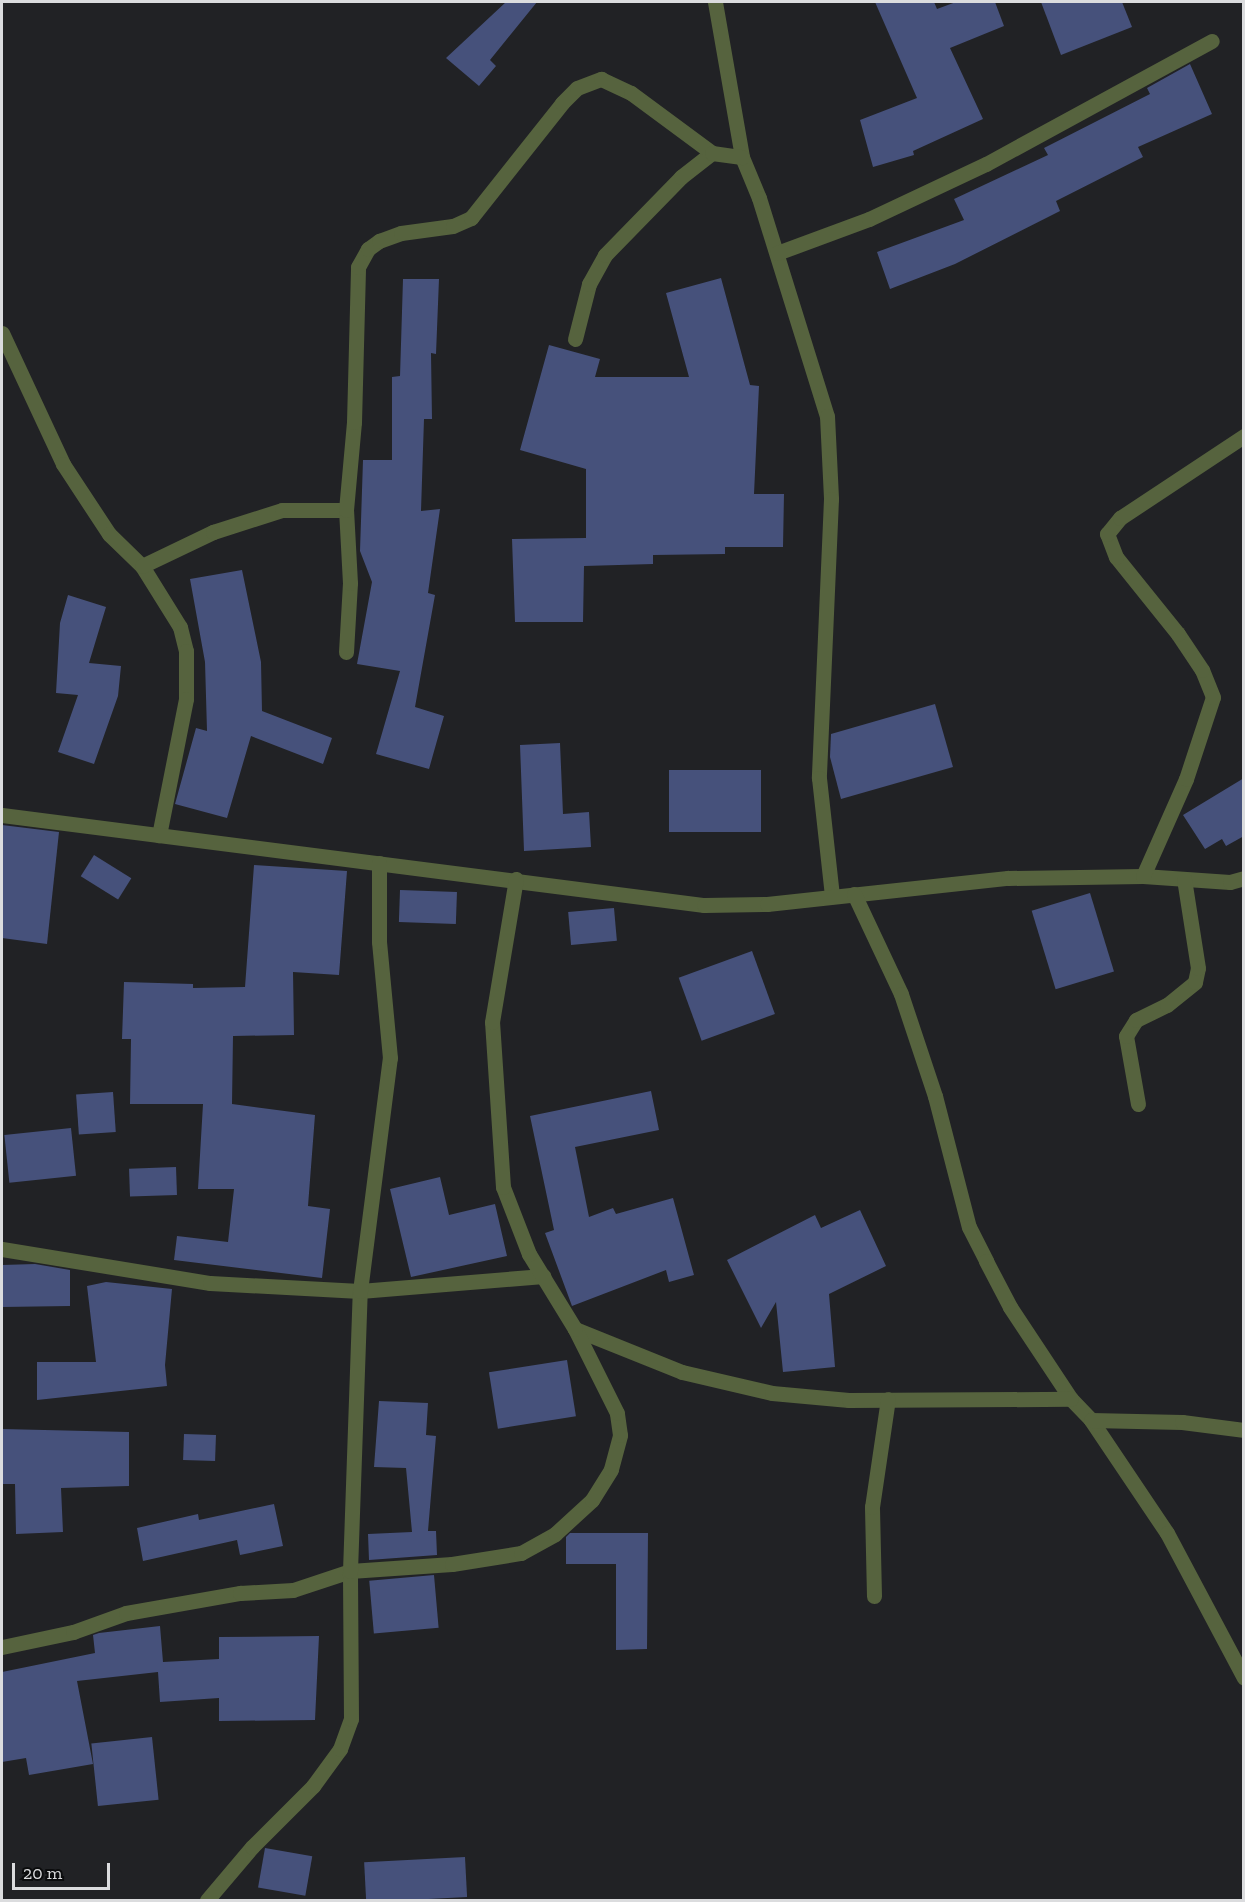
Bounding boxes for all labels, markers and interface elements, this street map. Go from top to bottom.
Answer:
scale bar [15,1851,112,1889]
text: 20 m [23,1862,62,1884]

